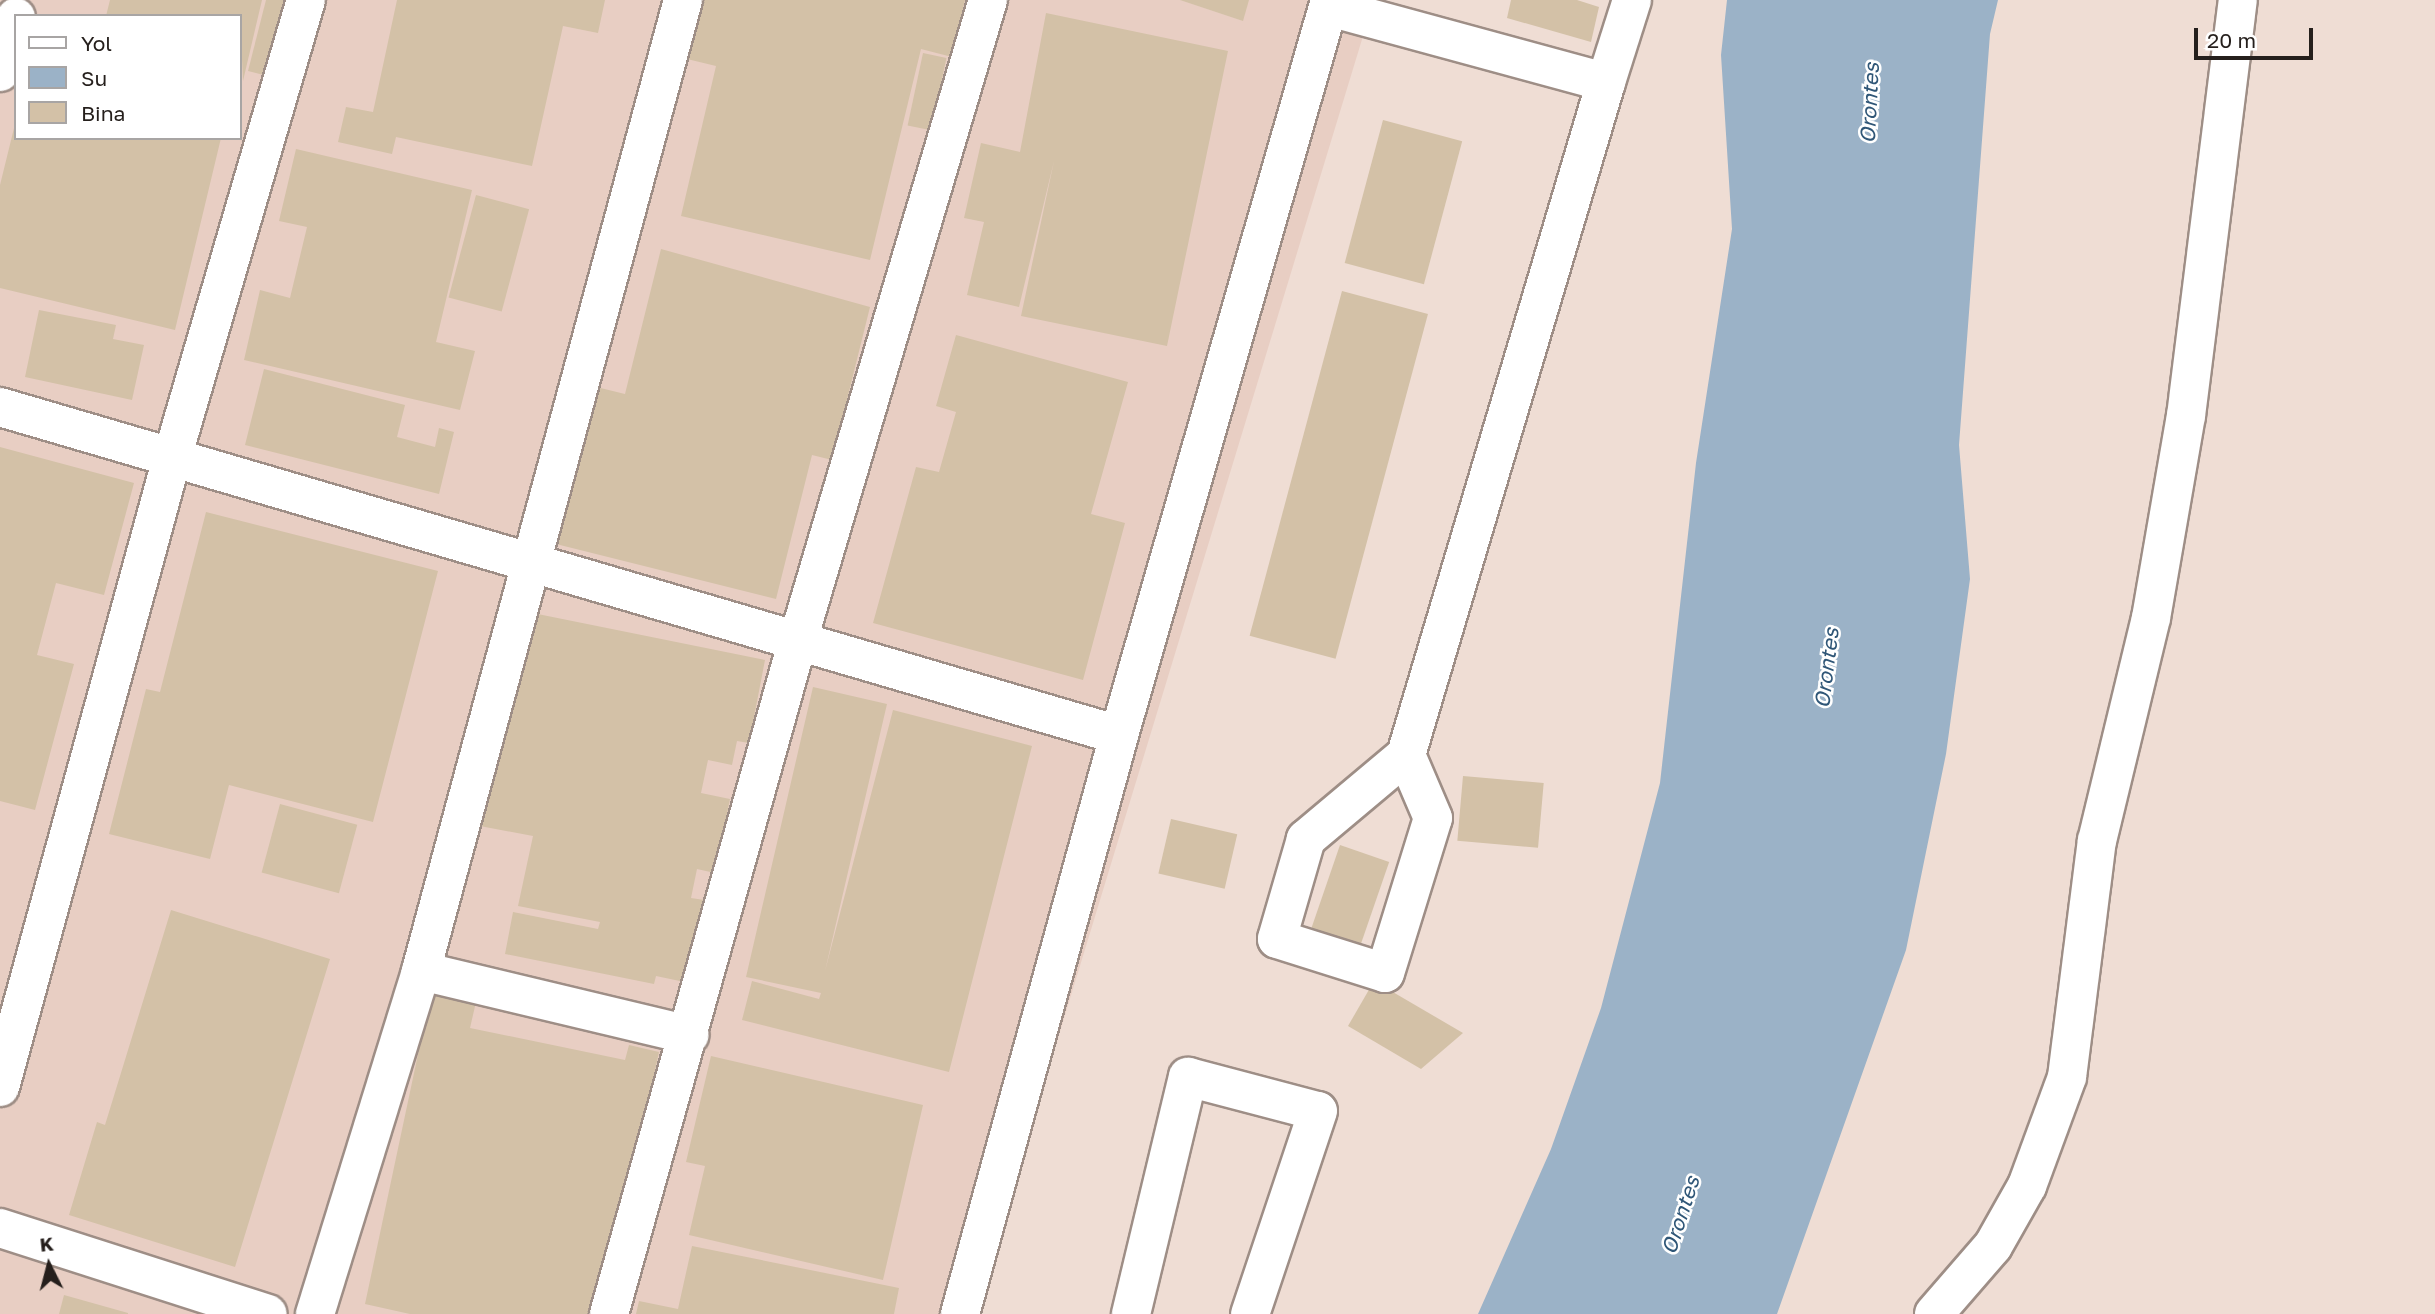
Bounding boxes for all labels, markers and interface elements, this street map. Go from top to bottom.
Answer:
legend [14,14,242,140]
scale bar [2197,14,2316,58]
text: 20 m [2207,27,2256,53]
text: Yol [81,30,112,56]
water label: Orontes [1854,62,1884,144]
text: Su [81,65,107,91]
text: Bina [81,100,125,126]
water label: Orontes [1809,626,1843,710]
water label: Orontes [1656,1173,1704,1257]
north arrow [14,1230,84,1300]
text: K [39,1231,55,1256]

